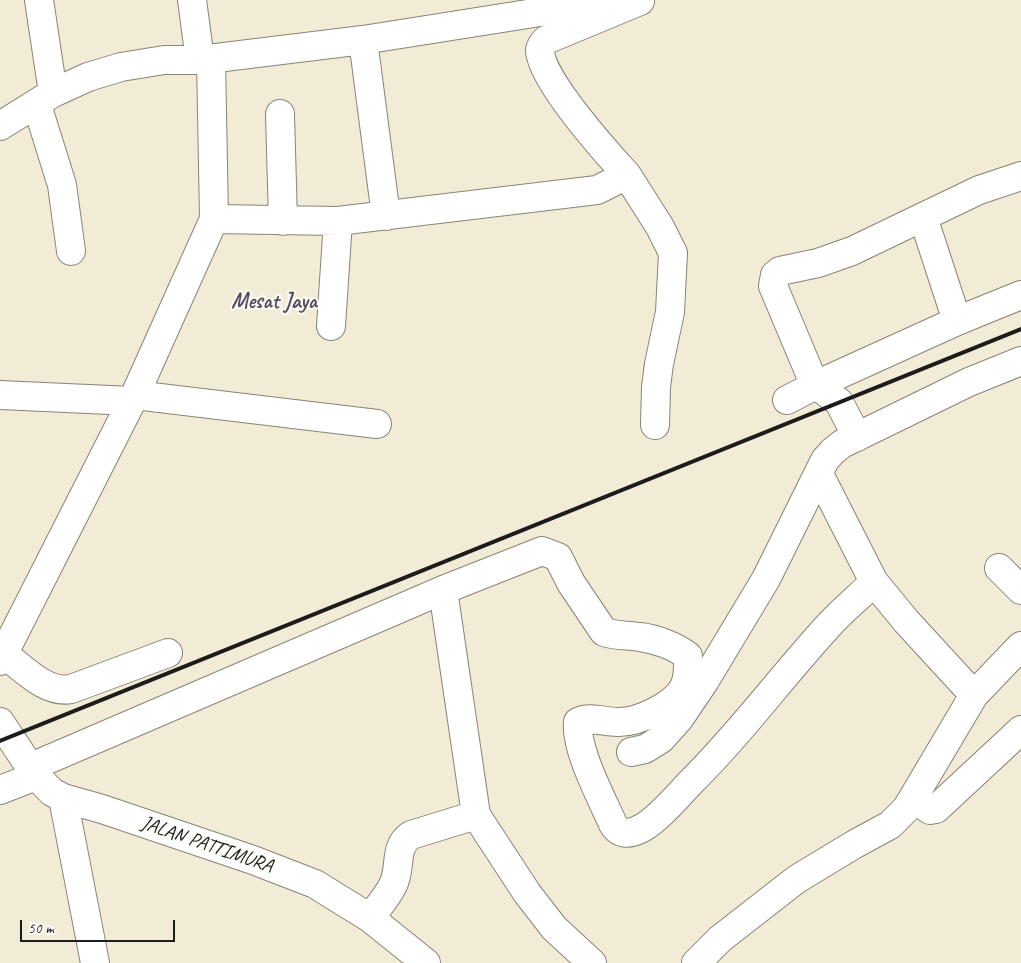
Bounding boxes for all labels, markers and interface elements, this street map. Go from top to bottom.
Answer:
district label: Mesat Jaya [231,289,317,315]
street label: JALAN PATTIMURA [138,811,276,879]
scale bar [22,910,178,942]
text: 50 m [28,919,54,938]

